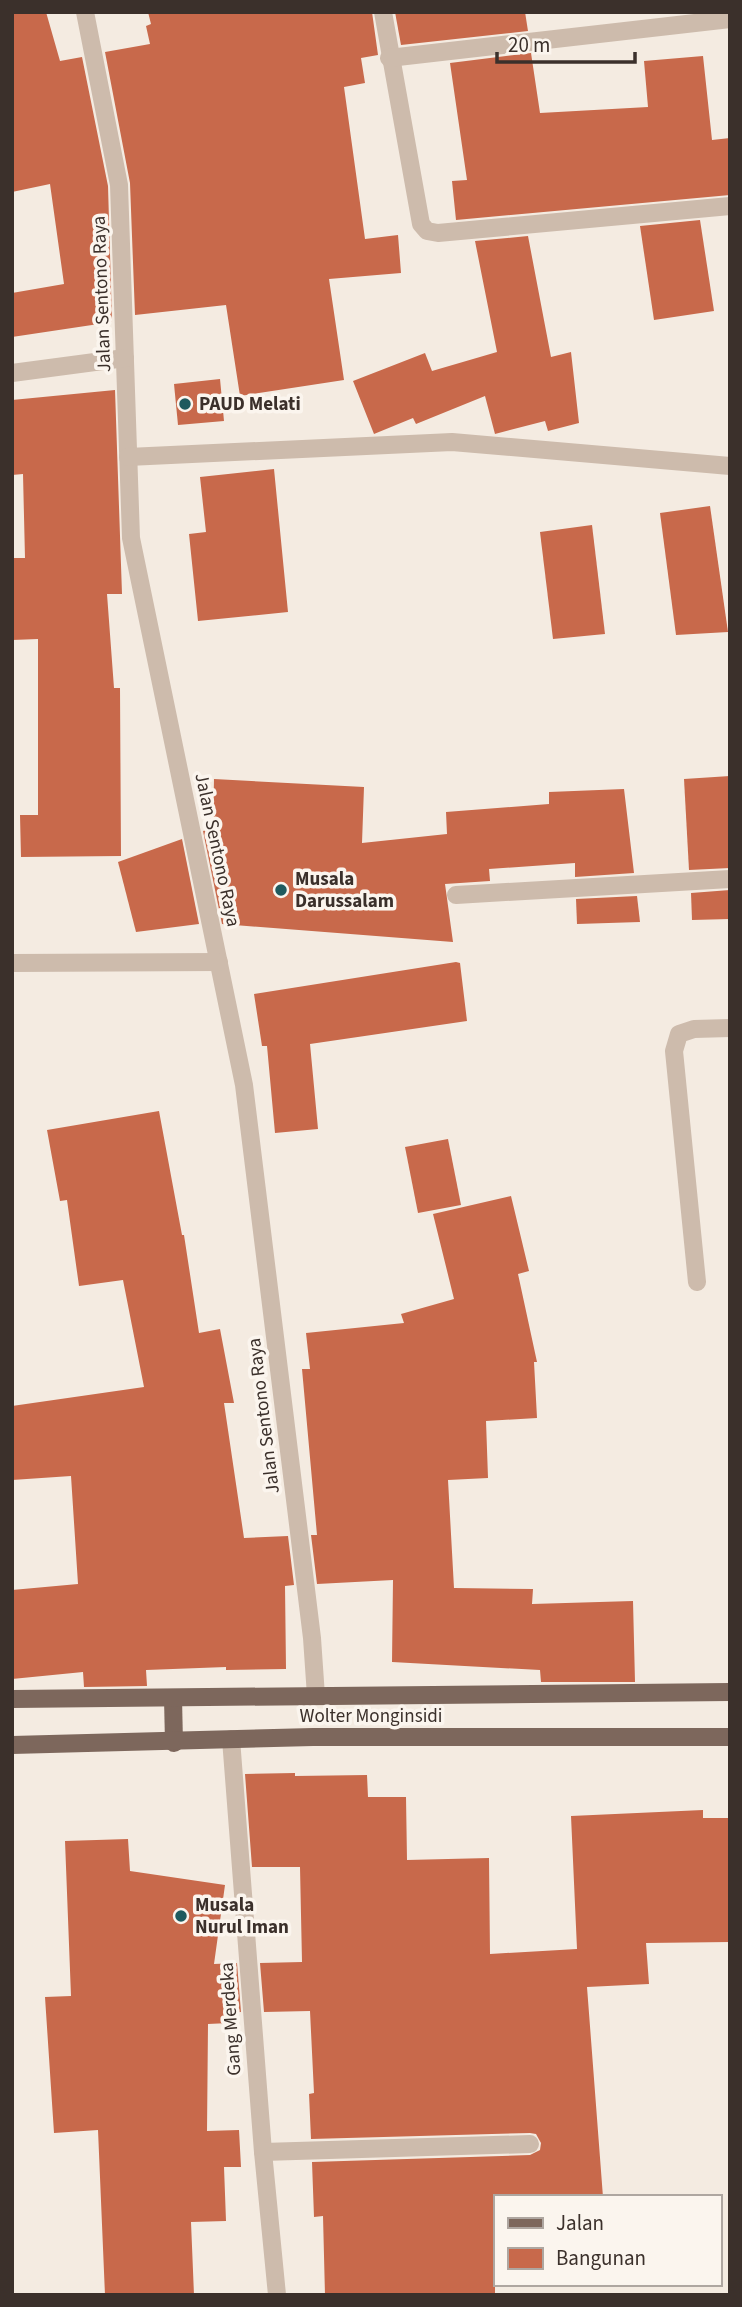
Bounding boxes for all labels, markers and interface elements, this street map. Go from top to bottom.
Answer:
scale bar [497,21,635,65]
text: 20 m [508,30,550,60]
street label: Jalan Sentono Raya [86,215,118,373]
place label: PAUD Melati [199,391,301,418]
marker: PAUD Melati [177,396,193,412]
street label: Jalan Sentono Raya [188,771,246,929]
place label: Musala Darussalam [295,866,394,915]
marker: Musala Darussalam [273,882,289,898]
street label: Jalan Sentono Raya [241,1337,287,1495]
street label: Wolter Monginsidi [299,1703,443,1730]
place label: Musala Nurul Iman [195,1892,289,1941]
marker: Musala Nurul Iman [173,1908,189,1924]
street label: Gang Merdeka [214,1961,248,2077]
legend [494,2195,721,2286]
text: Jalan [556,2208,604,2238]
text: Bangunan [556,2243,646,2273]

